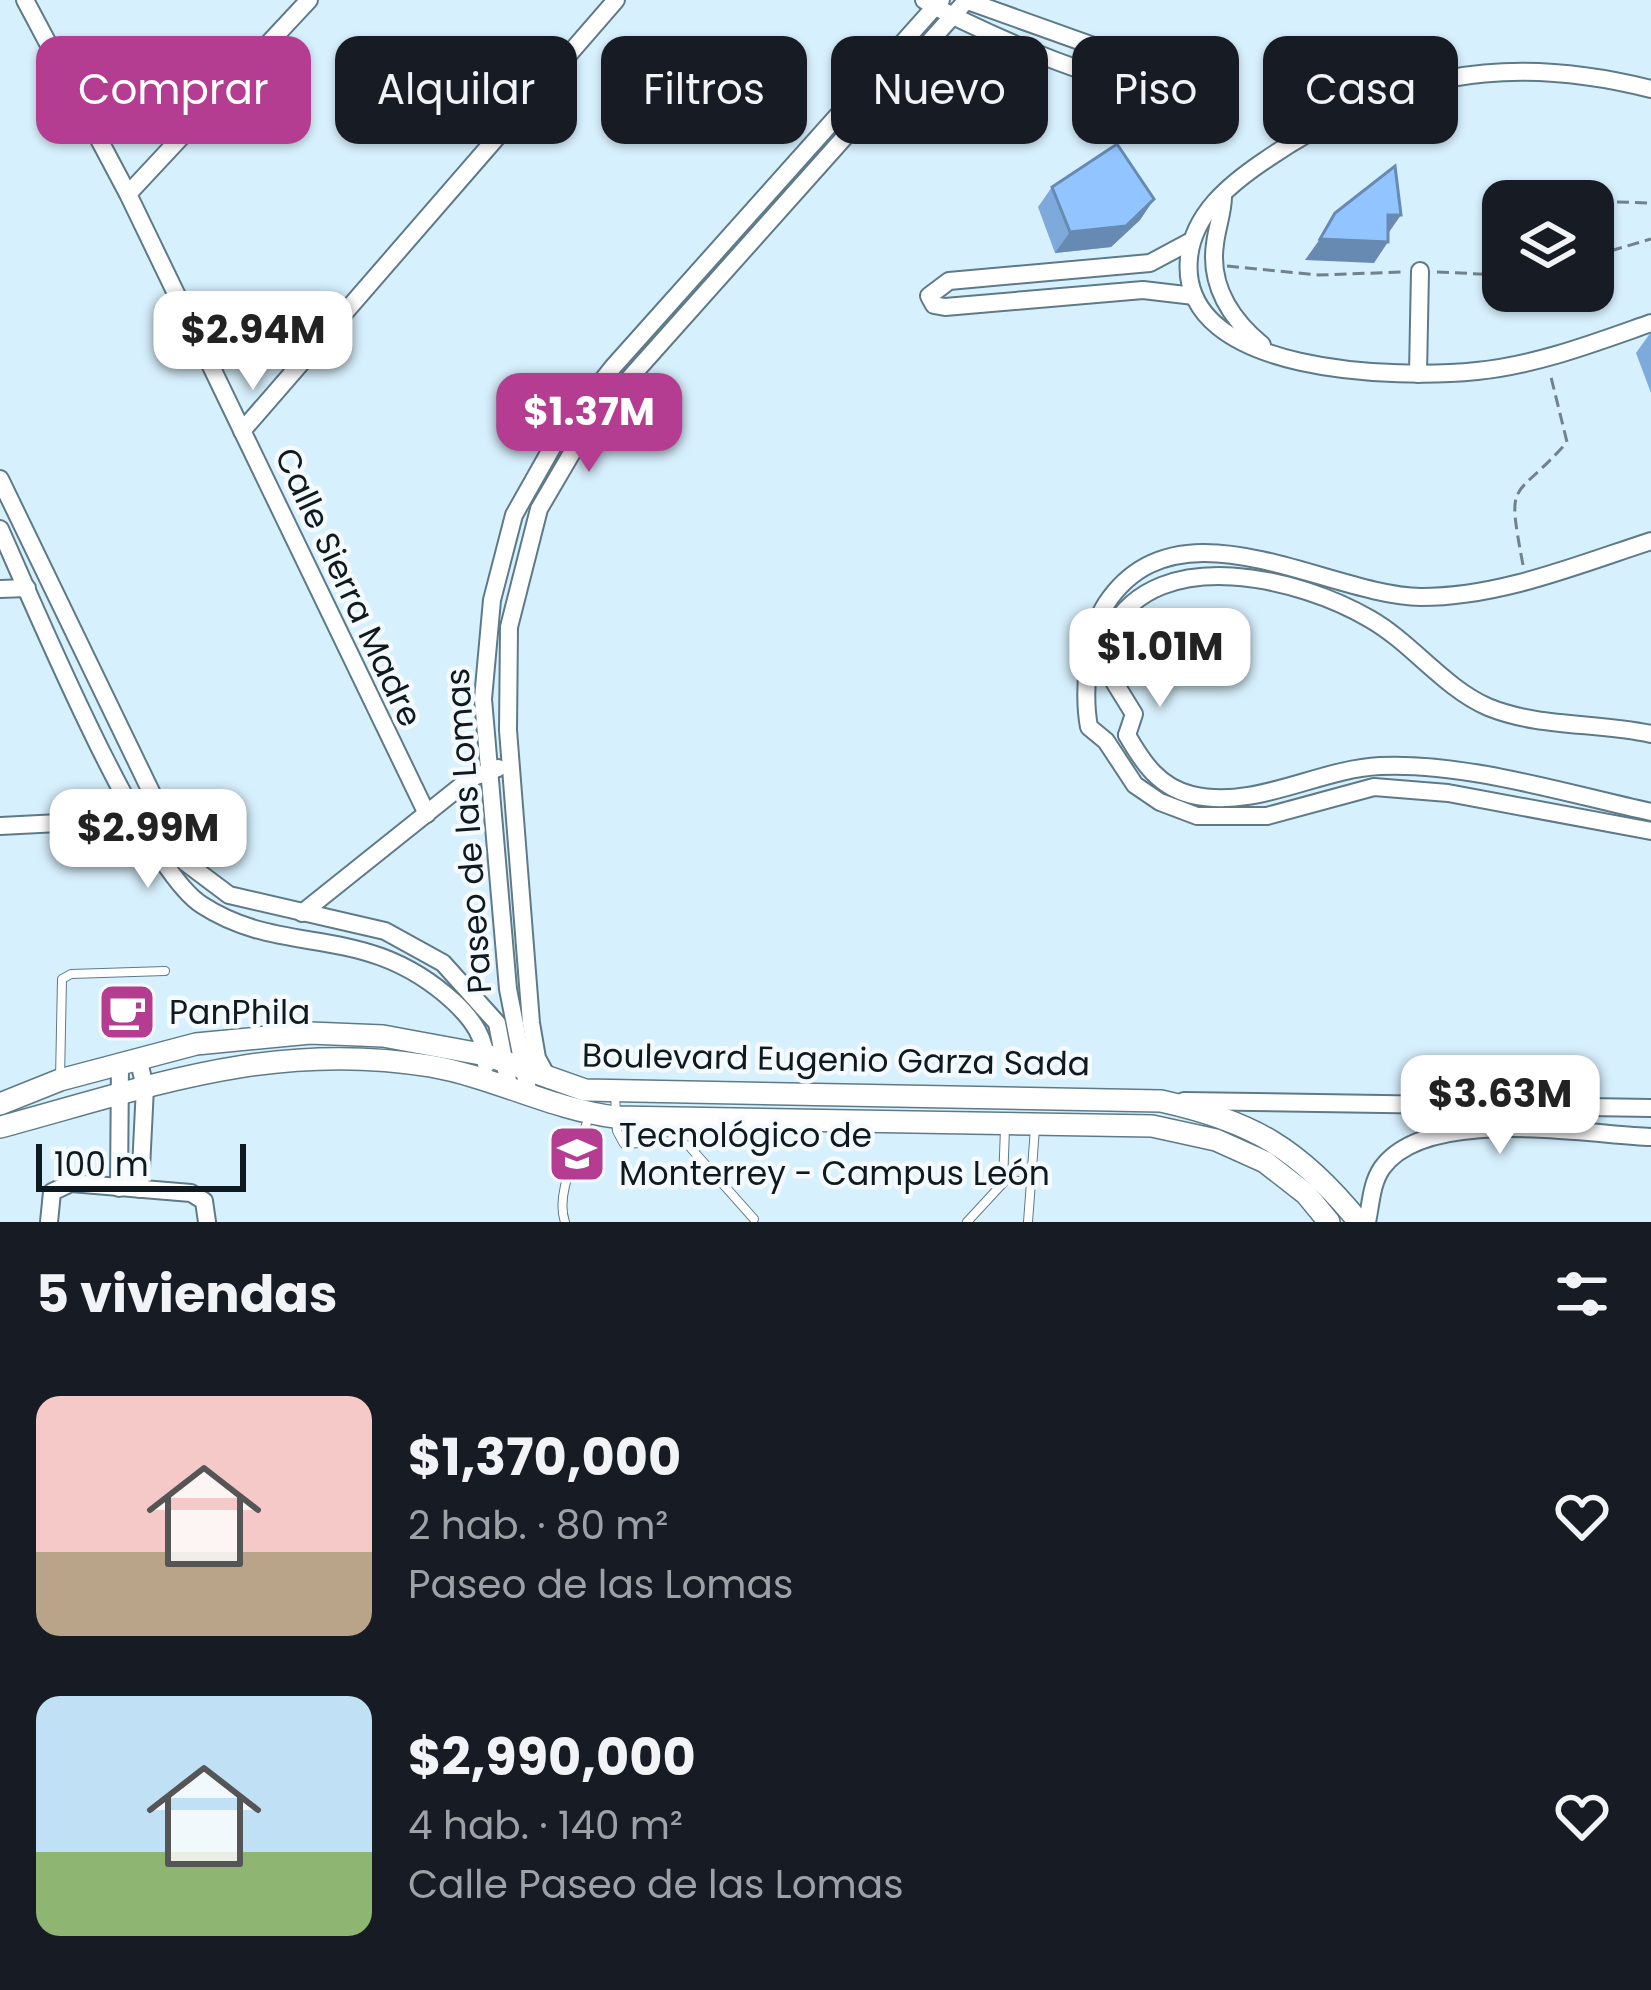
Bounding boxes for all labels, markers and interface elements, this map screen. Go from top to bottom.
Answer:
chip: Comprar [36,36,311,144]
chip: Alquilar [335,36,577,144]
chip: Filtros [601,36,807,144]
chip: Nuevo [831,36,1048,144]
chip: Piso [1072,36,1239,144]
chip: Casa [1263,36,1458,144]
map controls [1482,180,1614,312]
button: layers [1482,180,1614,312]
pin: $2.94M [155,291,351,393]
text: $2.94M [180,302,326,357]
pin: $1.37M [491,373,687,475]
text: $1.37M [523,384,655,439]
street label: Calle Sierra Madre [263,440,434,734]
pin: $1.01M [1062,608,1258,710]
text: $1.01M [1096,619,1224,674]
street label: Paseo de las Lomas [434,667,503,995]
pin: $2.99M [50,789,246,891]
text: $2.99M [77,800,219,855]
cafe icon: PanPhila [96,981,158,1043]
place label: PanPhila [169,989,310,1036]
street label: Boulevard Eugenio Garza Sada [582,1032,1090,1087]
pin: $3.63M [1402,1055,1598,1157]
text: $3.63M [1428,1066,1572,1121]
place label: Tecnológico de Monterrey - Campus León [619,1112,1050,1197]
school or university icon: Tecnológico de Monterrey - Campus León [546,1123,608,1185]
scale bar [36,1138,246,1191]
text: 100 m [54,1141,149,1188]
text: 5 viviendas [36,1258,337,1330]
icon: filters [1549,1261,1615,1327]
text: $1,370,000 [408,1421,681,1493]
icon: home [132,1444,276,1588]
icon: heart [1549,1483,1615,1549]
text: 2 hab. · 80 m² [408,1498,668,1553]
text: Paseo de las Lomas [408,1557,793,1612]
text: $2,990,000 [408,1721,696,1793]
icon: home [132,1744,276,1888]
icon: heart [1549,1783,1615,1849]
text: 4 hab. · 140 m² [408,1798,683,1853]
text: Calle Paseo de las Lomas [408,1857,904,1912]

